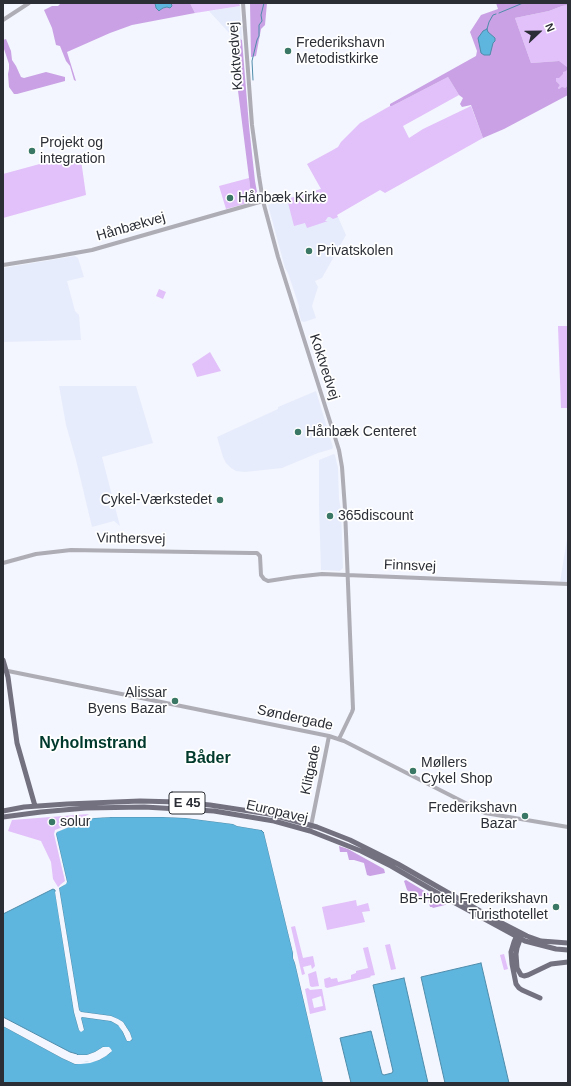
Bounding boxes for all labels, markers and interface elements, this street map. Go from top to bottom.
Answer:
north arrow [519,12,559,52]
street label: Koktvedvej [225,21,247,91]
text: N [543,22,557,33]
place label: Frederikshavn Metodistkirke [296,35,385,68]
marker: Frederikshavn Metodistkirke [283,46,293,56]
place label: Projekt og integration [40,135,105,168]
marker: Projekt og integration [27,146,37,156]
place label: Hånbæk Kirke [238,190,327,206]
marker: Hånbæk Kirke [225,193,235,203]
street label: Hånbækvej [95,209,167,245]
place label: Privatskolen [317,243,393,259]
marker: Privatskolen [304,246,314,256]
street label: Koktvedvej [305,332,343,402]
place label: Hånbæk Centeret [306,424,417,440]
marker: Hånbæk Centeret [293,427,303,437]
place label: Cykel-Værkstedet [101,492,212,508]
marker: Cykel-Værkstedet [215,495,225,505]
place label: 365discount [338,508,414,524]
marker: 365discount [325,511,335,521]
street label: Vinthersvej [96,530,166,548]
street label: Finnsvej [384,557,436,575]
place label: Alissar Byens Bazar [88,685,167,718]
marker: Alissar Byens Bazar [170,696,180,706]
street label: Søndergade [256,702,334,734]
district label: Nyholmstrand [39,734,147,754]
street label: Klitgade [298,744,324,796]
district label: Båder [185,749,231,769]
place label: Møllers Cykel Shop [421,755,493,788]
marker: Møllers Cykel Shop [408,766,418,776]
road number: E 45 [169,792,205,814]
street label: Europavej [244,797,310,827]
place label: Frederikshavn Bazar [428,800,517,832]
marker: Frederikshavn Bazar [520,811,530,821]
place label: solur [60,814,90,830]
marker: solur [47,817,57,827]
place label: BB-Hotel Frederikshavn Turisthotellet [399,891,548,924]
marker: BB-Hotel Frederikshavn Turisthotellet [551,902,561,912]

